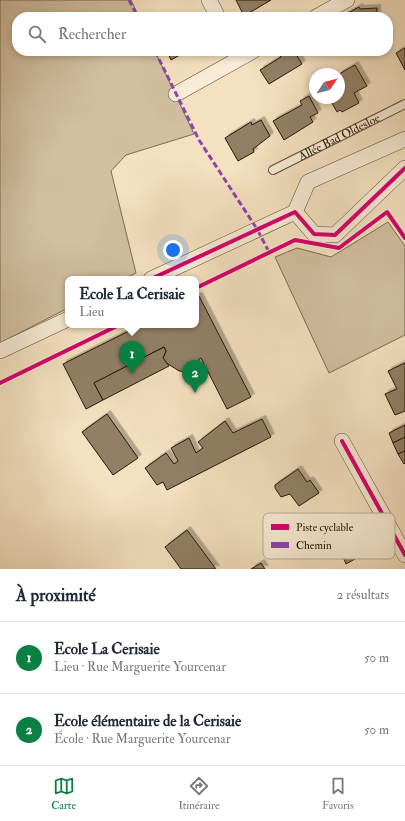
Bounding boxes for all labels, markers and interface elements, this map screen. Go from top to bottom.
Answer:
search box [12,12,393,56]
icon: search [26,23,48,45]
text: Rechercher [58,25,126,44]
north arrow [309,68,345,104]
street label: Allée Bad Oldesloe [295,111,383,164]
your location [163,240,183,260]
popup [65,276,199,328]
text: Ecole La Cerisaie [79,285,185,304]
text: Lieu [79,304,104,320]
pin: 1 [119,341,145,374]
pin: 2 [182,360,208,393]
legend [263,513,395,559]
text: Piste cyclable [296,521,354,535]
text: Chemin [296,539,332,552]
text: À proximité [16,585,96,606]
text: 2 résultats [337,587,389,603]
text: Ecole La Cerisaie [54,640,160,659]
text: 1 [27,650,31,666]
text: 50 m [364,650,389,666]
text: Lieu · Rue Marguerite Yourcenar [54,659,226,675]
text: Ecole élémentaire de la Cerisaie [54,712,241,731]
text: 2 [26,722,32,738]
text: 50 m [364,722,389,738]
text: École · Rue Marguerite Yourcenar [54,731,231,747]
tab: Carte [51,775,76,812]
tab: Itinéraire [178,775,220,812]
tab: Favoris [322,775,354,812]

